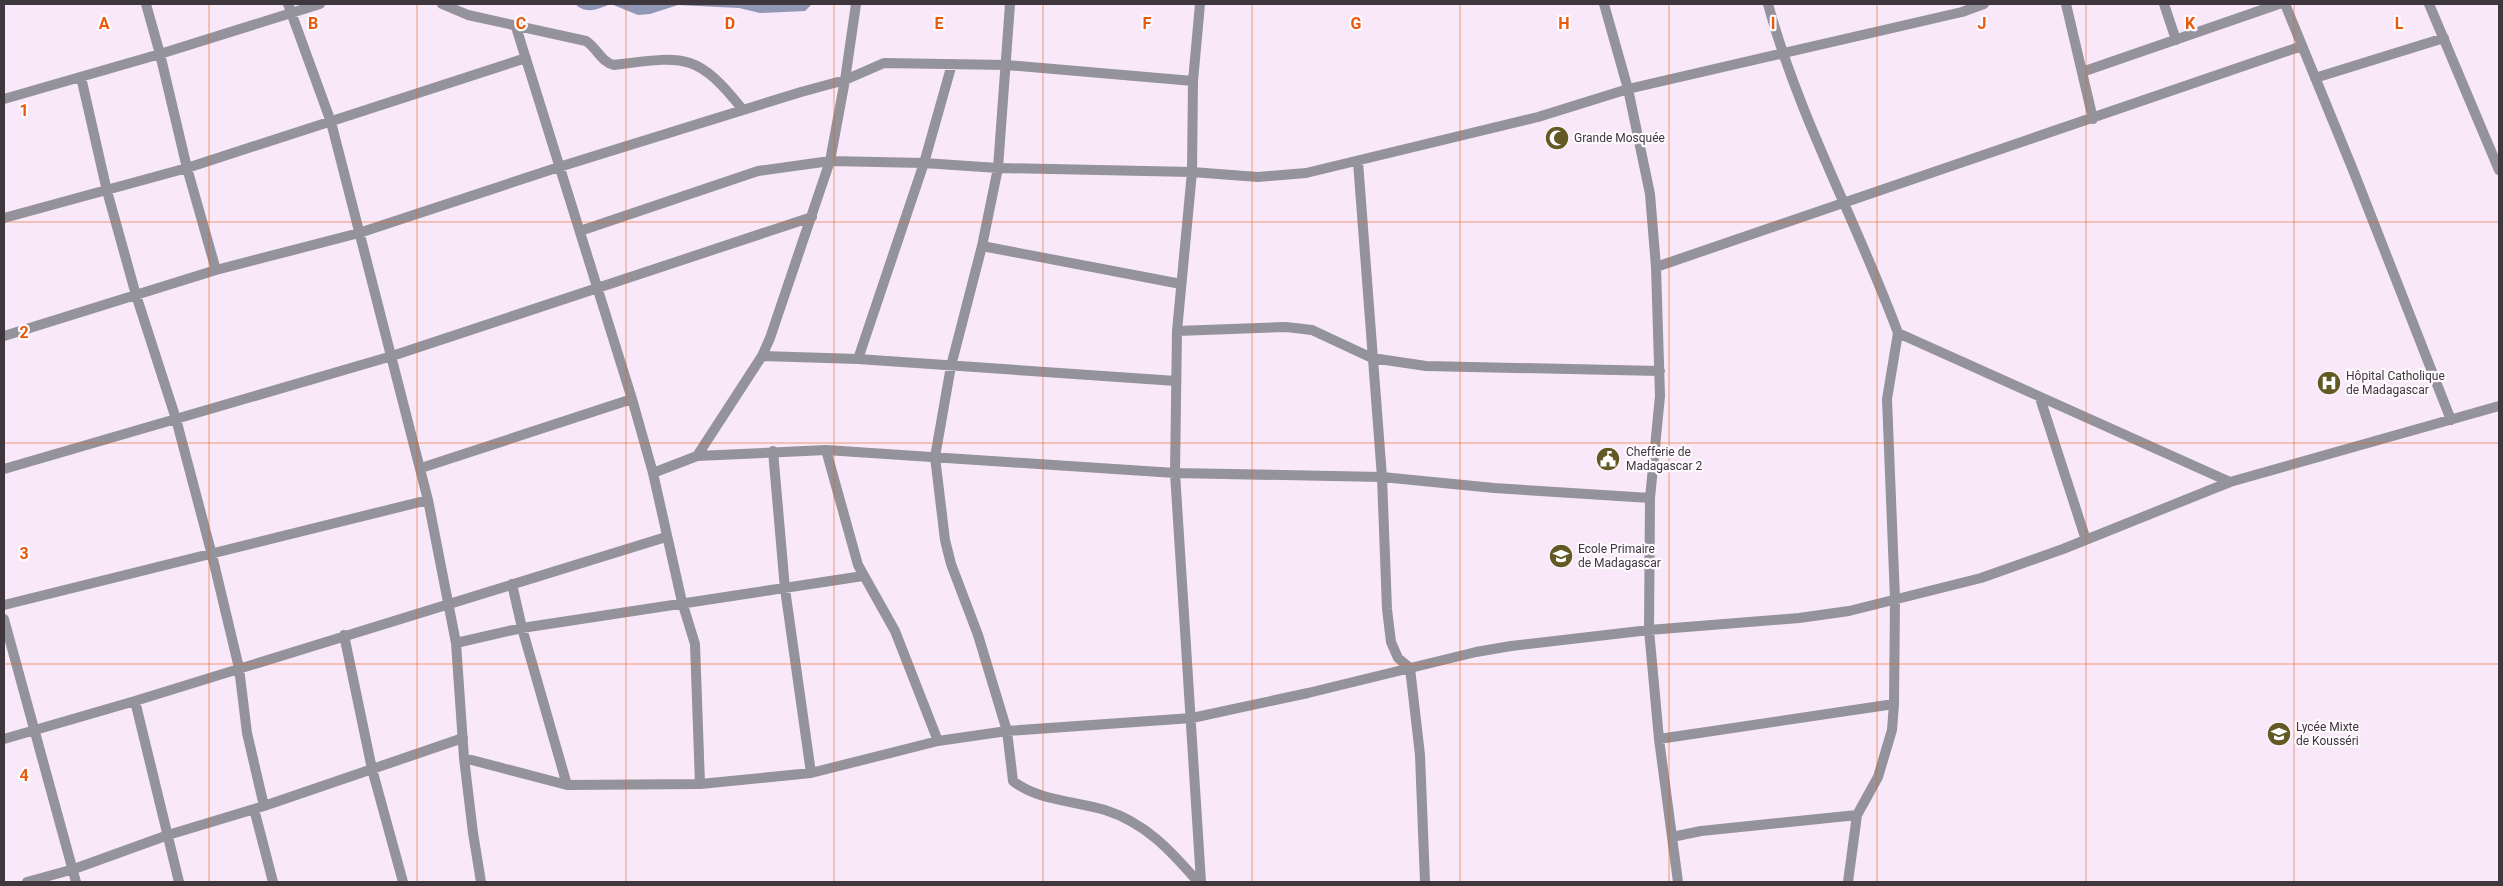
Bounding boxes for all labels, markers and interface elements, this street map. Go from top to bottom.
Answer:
text: A [99,14,110,33]
text: B [308,14,318,33]
text: C [516,14,526,33]
text: D [725,14,735,33]
text: E [935,14,944,33]
text: F [1143,14,1152,33]
text: G [1351,14,1362,33]
text: H [1558,14,1570,33]
text: I [1771,14,1775,33]
text: J [1978,14,1986,33]
text: K [2185,14,2196,33]
text: L [2395,14,2404,33]
text: 1 [19,101,29,120]
mosque icon: Grande Mosquée [1544,125,1570,151]
place label: Grande Mosquée [1574,131,1665,145]
text: 2 [19,323,29,342]
place label: Hôpital Catholique de Madagascar [2346,369,2445,397]
hospital icon: Hôpital Catholique de Madagascar [2316,370,2342,396]
place label: Chefferie de Madagascar 2 [1626,445,1703,473]
public building icon: Chefferie de Madagascar 2 [1595,446,1621,472]
place label: Ecole Primaire de Madagascar [1578,542,1661,570]
school or university icon: Ecole Primaire de Madagascar [1548,543,1574,569]
text: 3 [19,544,29,563]
place label: Lycée Mixte de Kousséri [2296,720,2359,748]
school or university icon: Lycée Mixte de Kousséri [2266,721,2292,747]
text: 4 [19,766,29,785]

